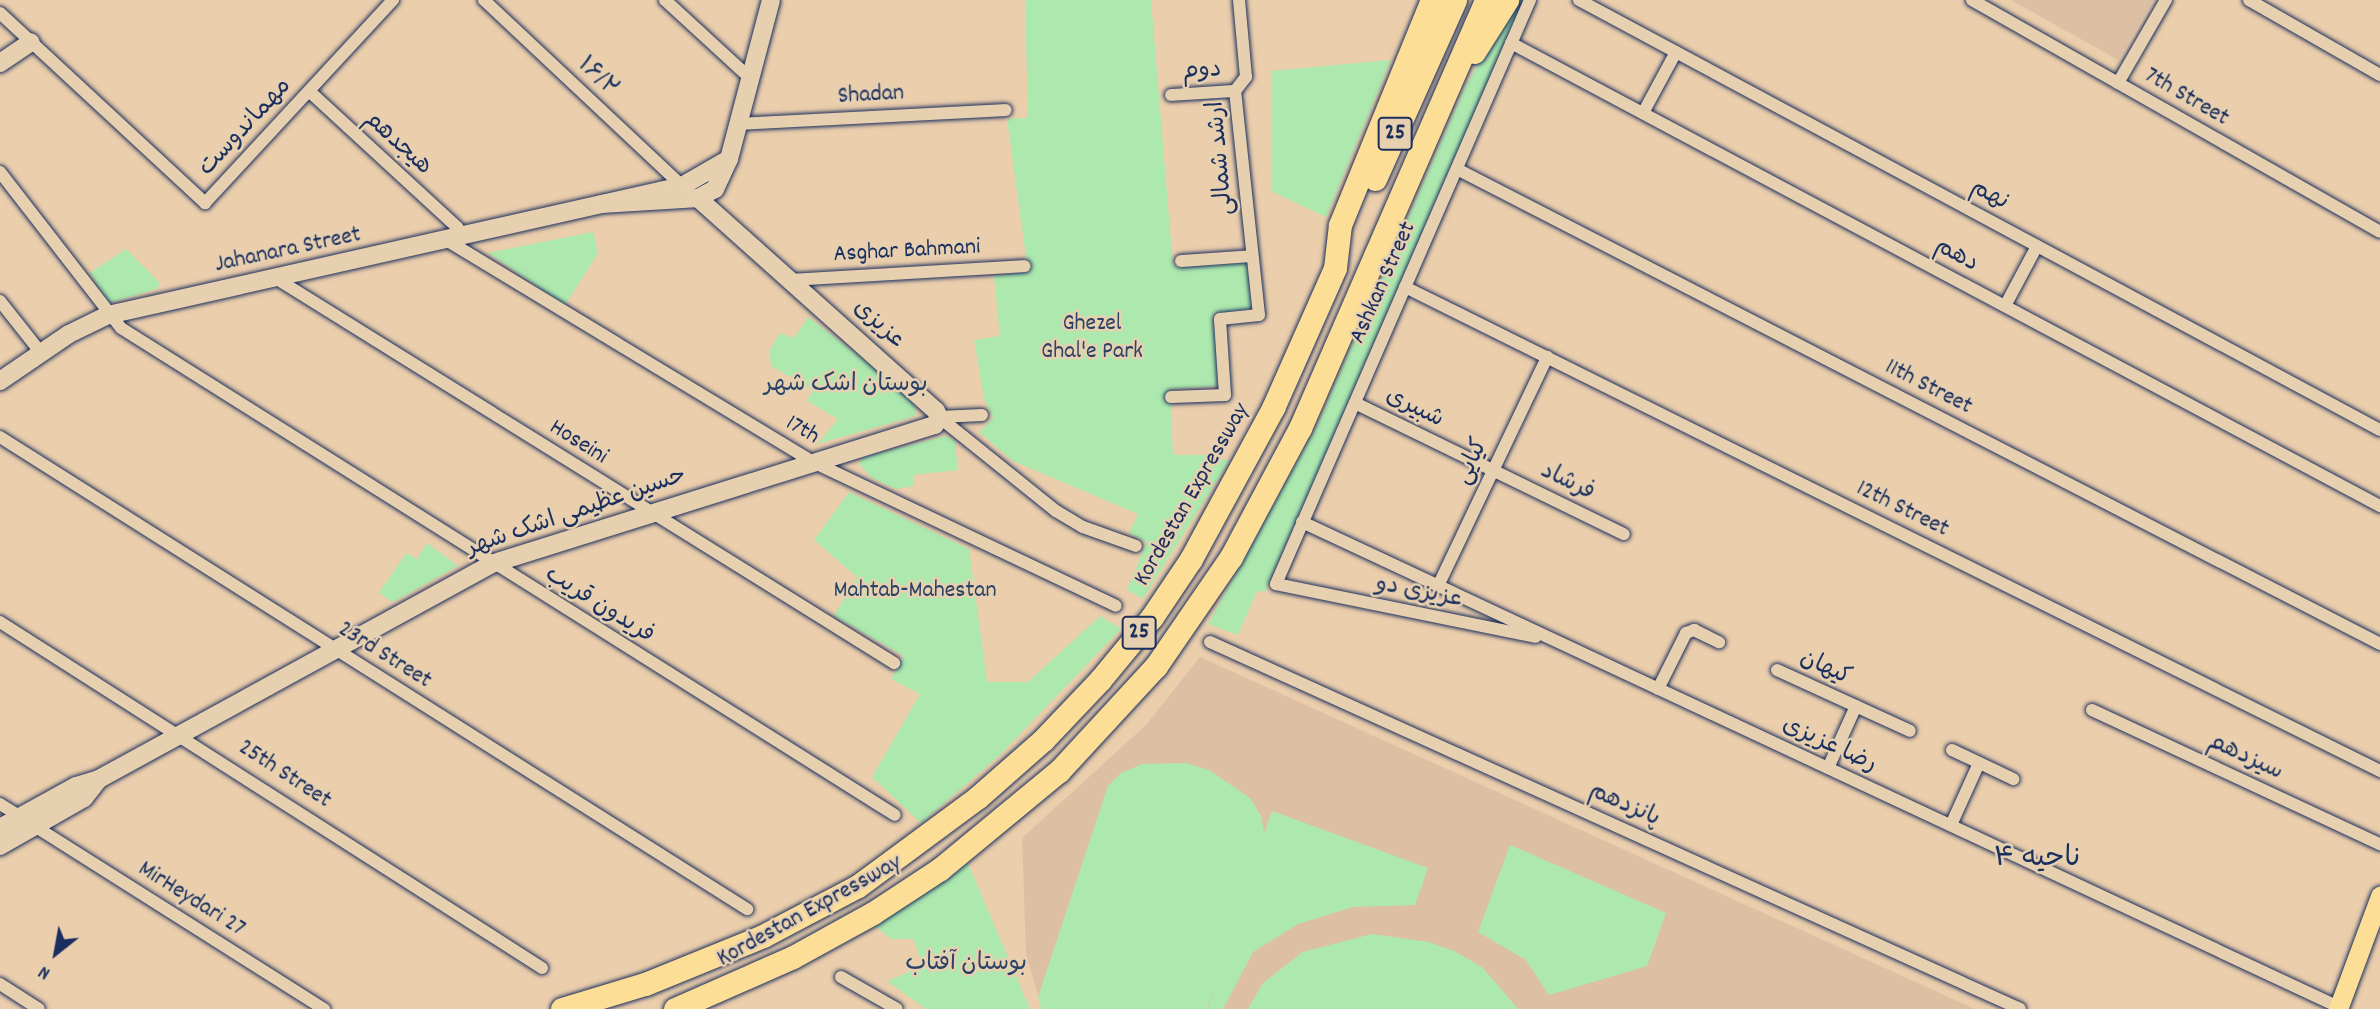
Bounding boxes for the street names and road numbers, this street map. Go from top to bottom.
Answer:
street label: ۱۶/۲ [570,52,624,104]
street label: دوم [1182,57,1222,87]
street label: 7th Street [2139,62,2233,134]
street label: مهماندوست [193,73,299,183]
street label: Shadan [837,80,905,112]
street label: ارشد شمالی [1203,100,1241,216]
street label: هیجدهم [357,106,437,182]
road number: 25 [1378,114,1412,154]
street label: نهم [1965,174,2013,218]
street label: Ashkan Street [1344,218,1424,348]
street label: Jahanara Street [212,221,364,281]
street label: دهم [1929,233,1983,279]
street label: Asghar Bahmani [833,234,981,270]
street label: عزیزی [846,294,910,356]
street label: 11th Street [1880,354,1976,422]
street label: شبیری [1380,383,1448,435]
street label: Kordestan Expressway [1129,398,1257,592]
street label: 17th [780,410,824,452]
street label: Hoseini [543,414,613,472]
street label: کیایی [1450,434,1496,490]
street label: فرشاد [1535,458,1599,508]
street label: حسین عظیمی اشک شهر [464,462,690,564]
street label: 12th Street [1851,475,1953,545]
street label: فریدون قریب [539,561,659,651]
street label: عزیزی دو [1373,570,1465,616]
road number: 25 [1122,614,1156,652]
street label: 23rd Street [332,616,436,696]
street label: کیهان [1795,645,1855,693]
street label: رضا عزیزی [1777,712,1881,780]
street label: سیزدهم [2203,728,2287,788]
street label: 25th Street [232,734,336,816]
street label: پانزدهم [1584,778,1664,834]
street label: Kordestan Expressway [713,849,907,975]
street label: MirHeydari 27 [132,856,250,944]

